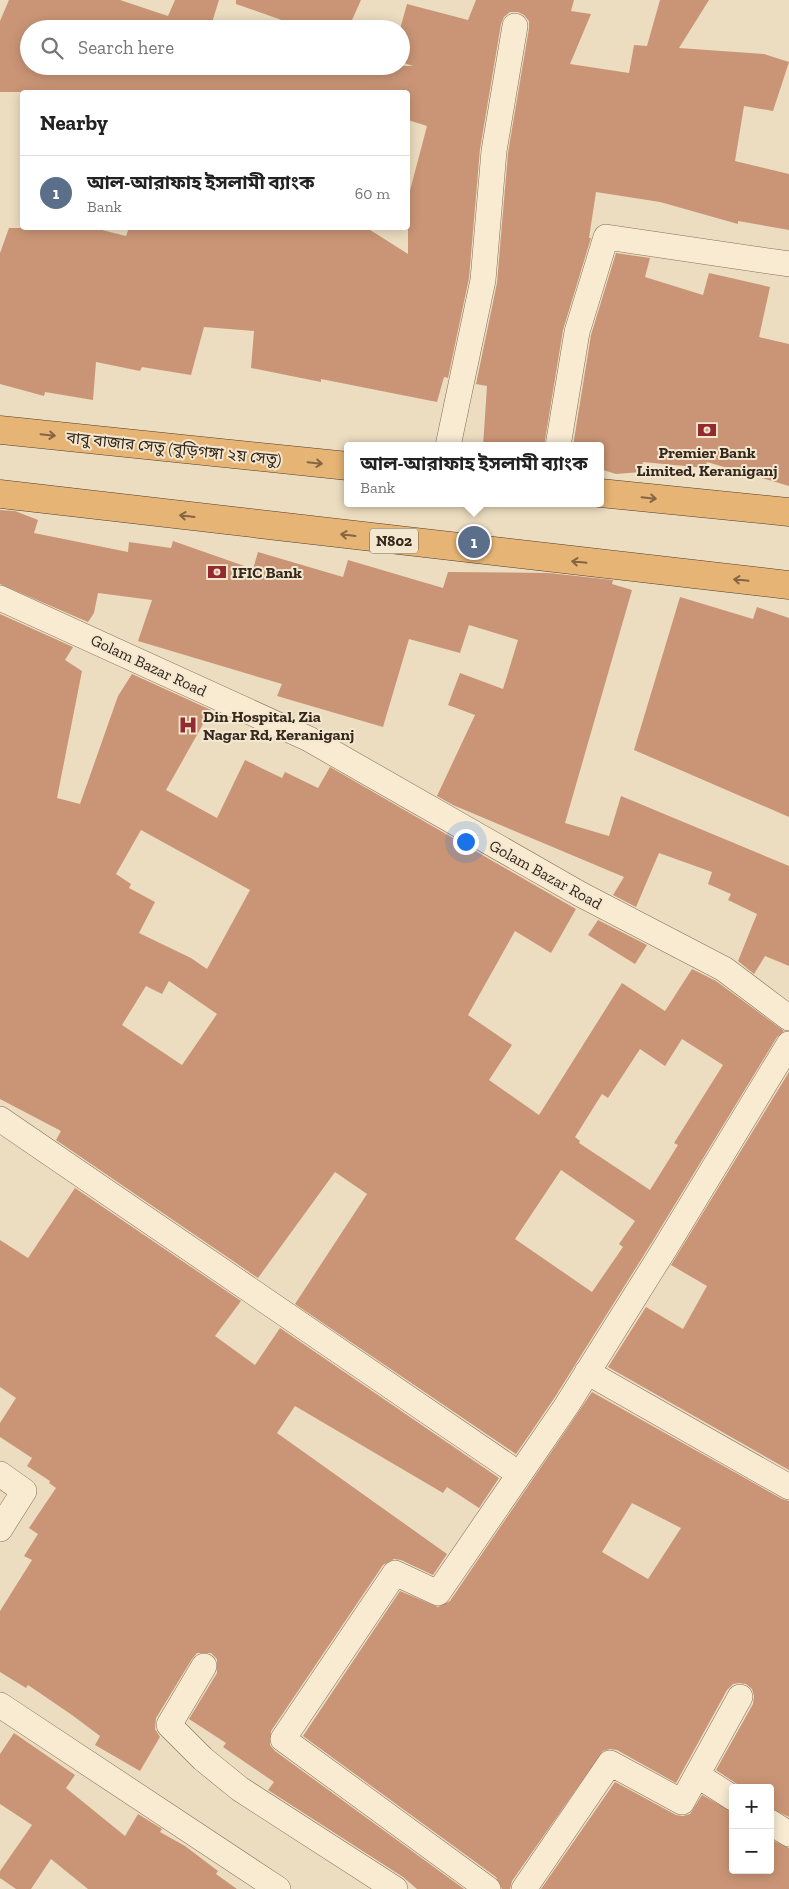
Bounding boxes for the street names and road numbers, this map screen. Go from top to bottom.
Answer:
street label: বাবু বাজার সেতু (বুড়িগঙ্গা ২য় সেতু) [65,428,282,469]
road number: N802 [370,528,418,554]
street label: Golam Bazar Road [88,630,210,701]
street label: Golam Bazar Road [486,836,606,913]

